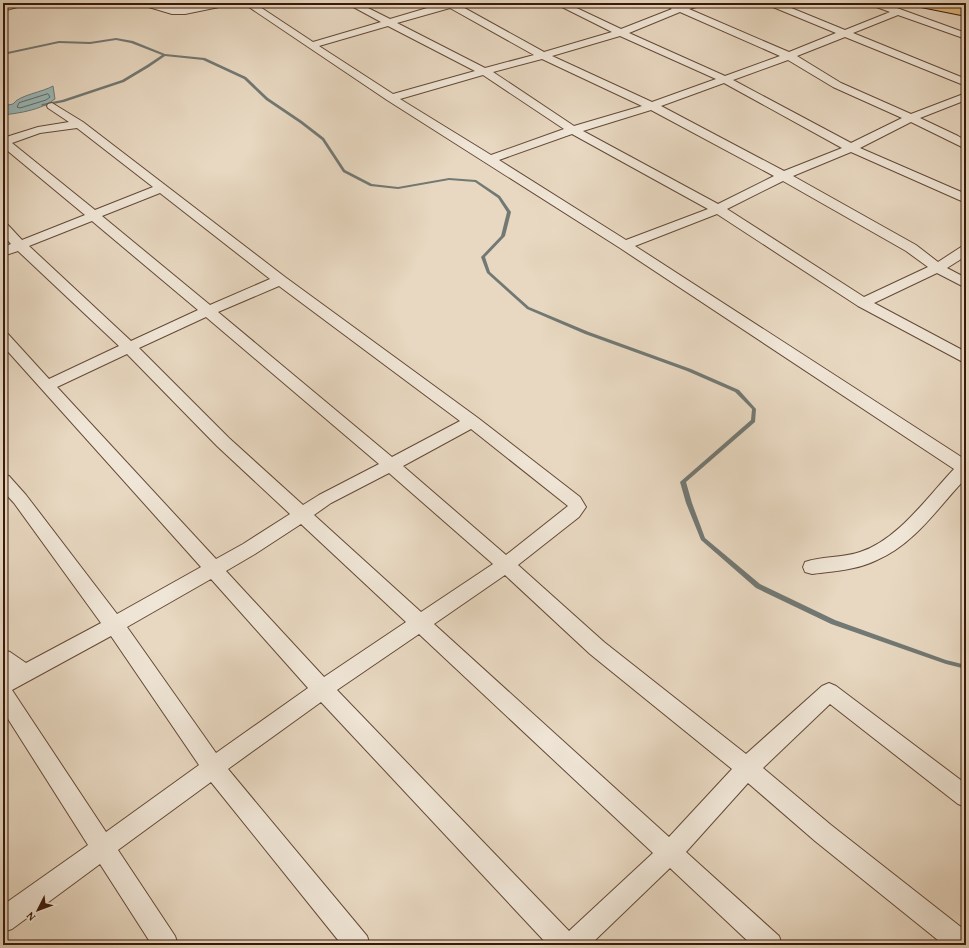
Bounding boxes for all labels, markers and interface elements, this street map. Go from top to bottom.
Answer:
north arrow [18,890,58,930]
text: N [22,908,39,925]

